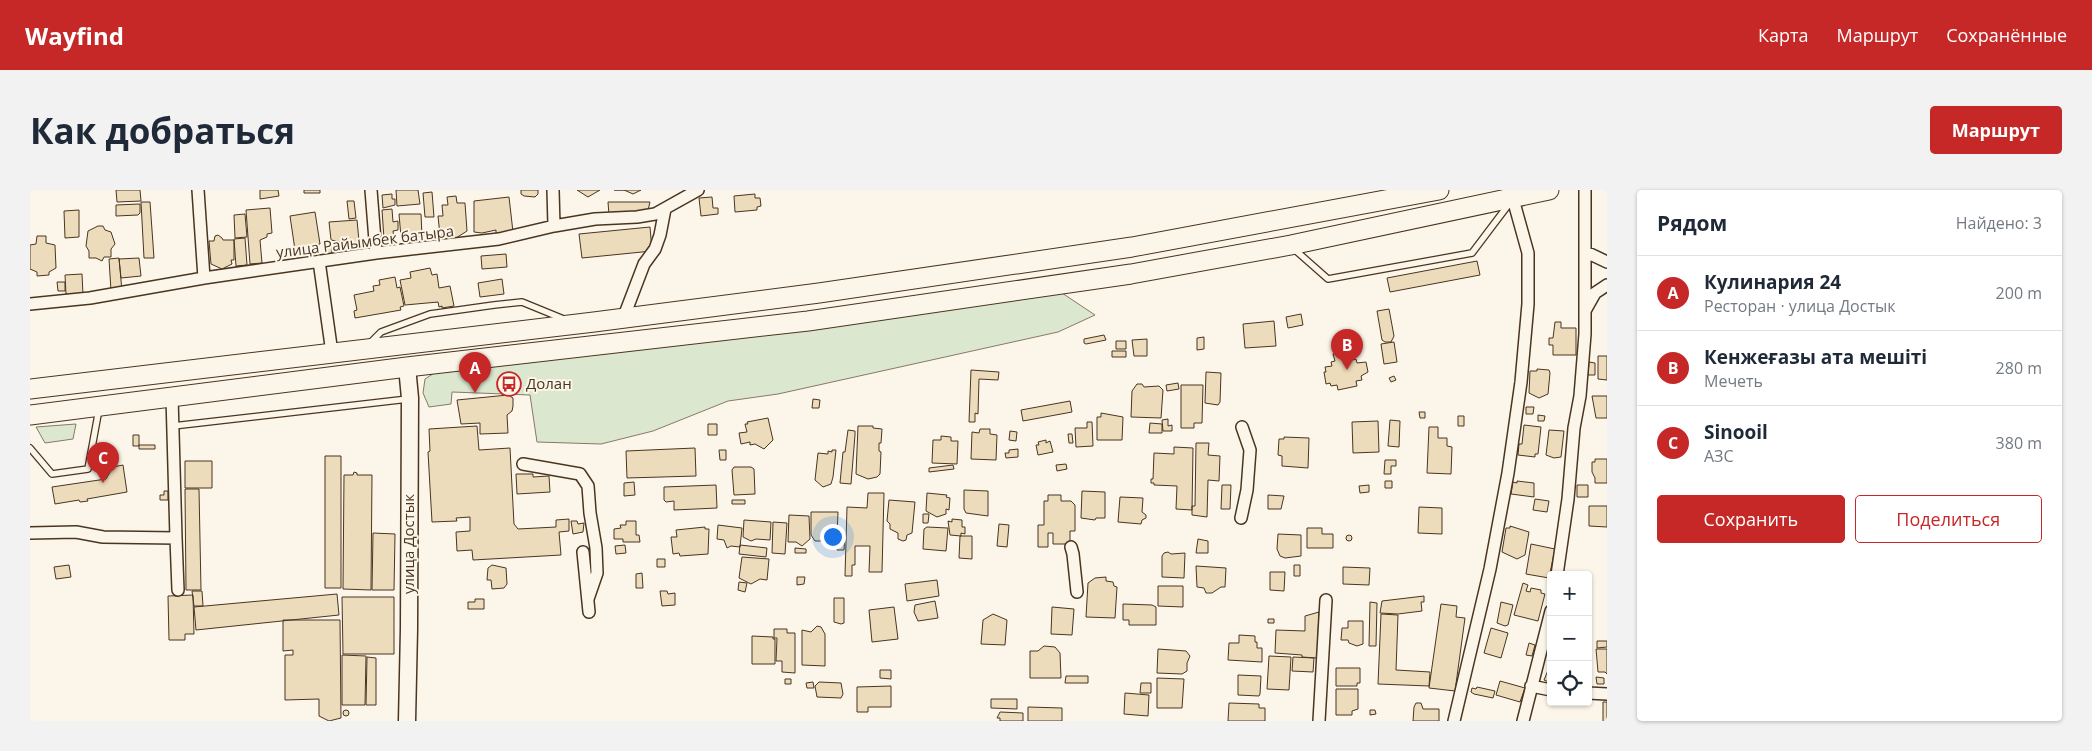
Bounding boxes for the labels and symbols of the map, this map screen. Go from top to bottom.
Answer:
street label: улица Райымбек батыра [275,220,455,262]
pin: B [1331,329,1363,370]
pin: A [459,352,491,393]
bus stop icon: Долан [496,371,522,397]
place label: Долан [526,373,572,393]
pin: C [87,442,119,483]
street label: улица Достык [398,494,418,594]
your location [820,524,846,550]

